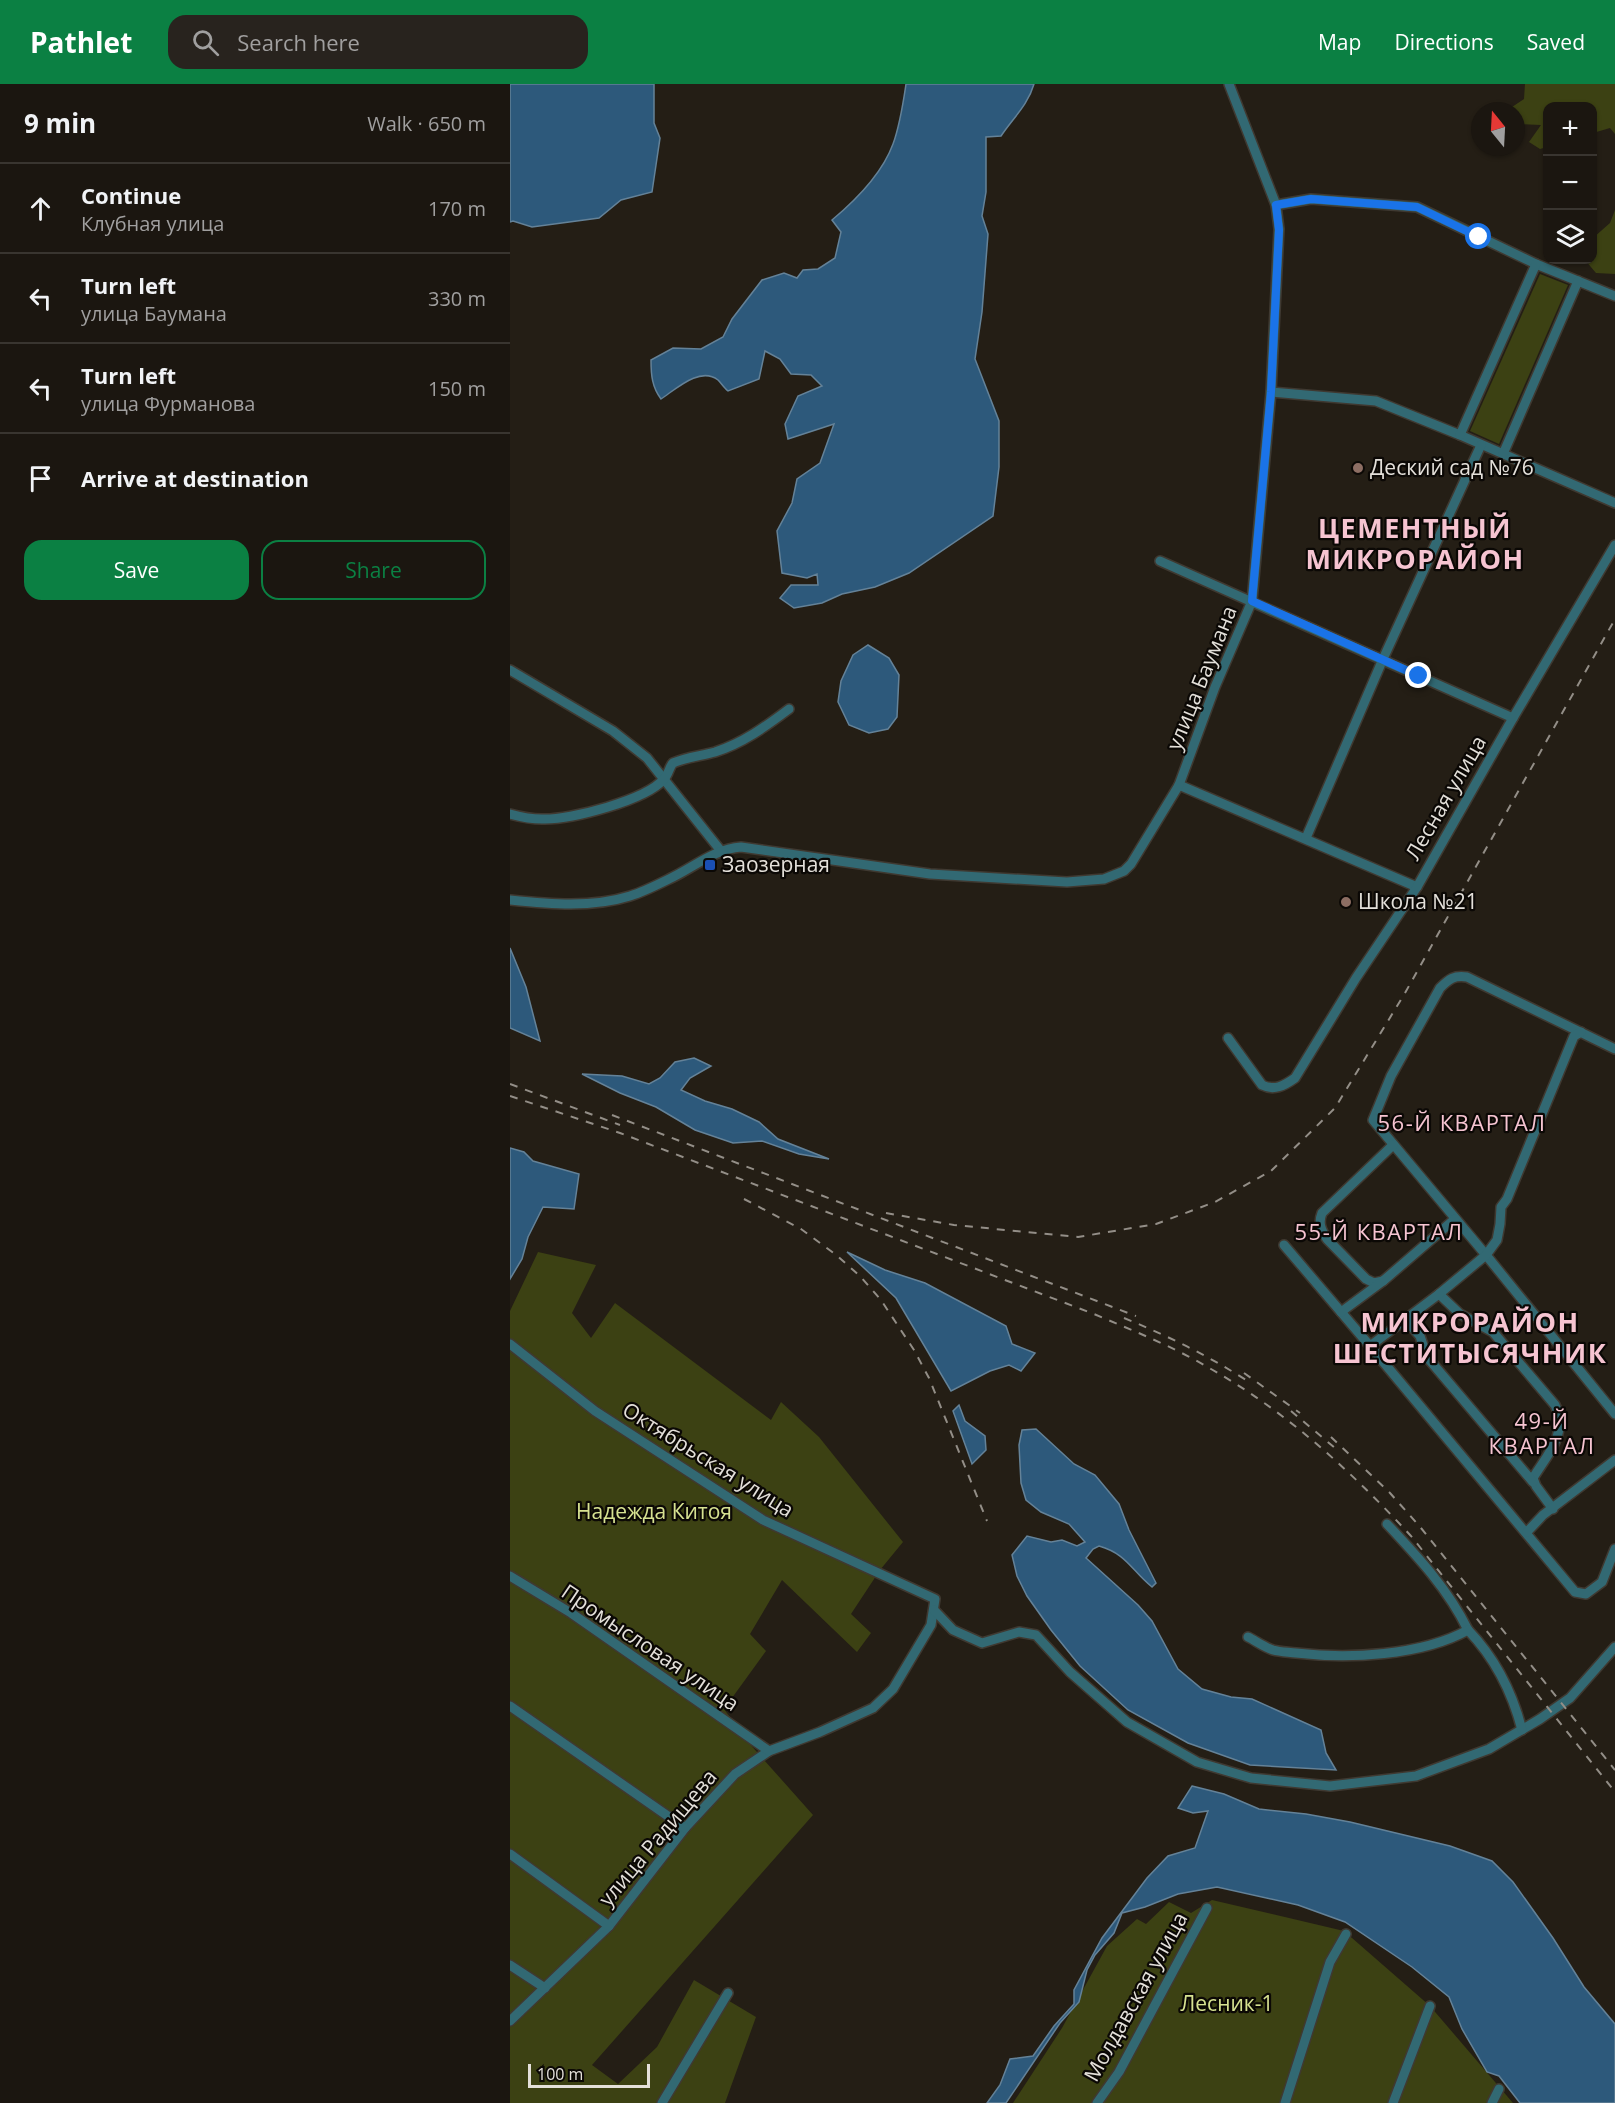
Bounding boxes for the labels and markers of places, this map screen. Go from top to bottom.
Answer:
place label: Деский сад №76 [1370,453,1534,481]
marker: Деский сад №76 [1351,461,1365,475]
place label: Заозерная [722,850,830,878]
marker: Заозерная [703,858,717,872]
place label: Школа №21 [1358,887,1478,915]
marker: Школа №21 [1339,895,1353,909]

